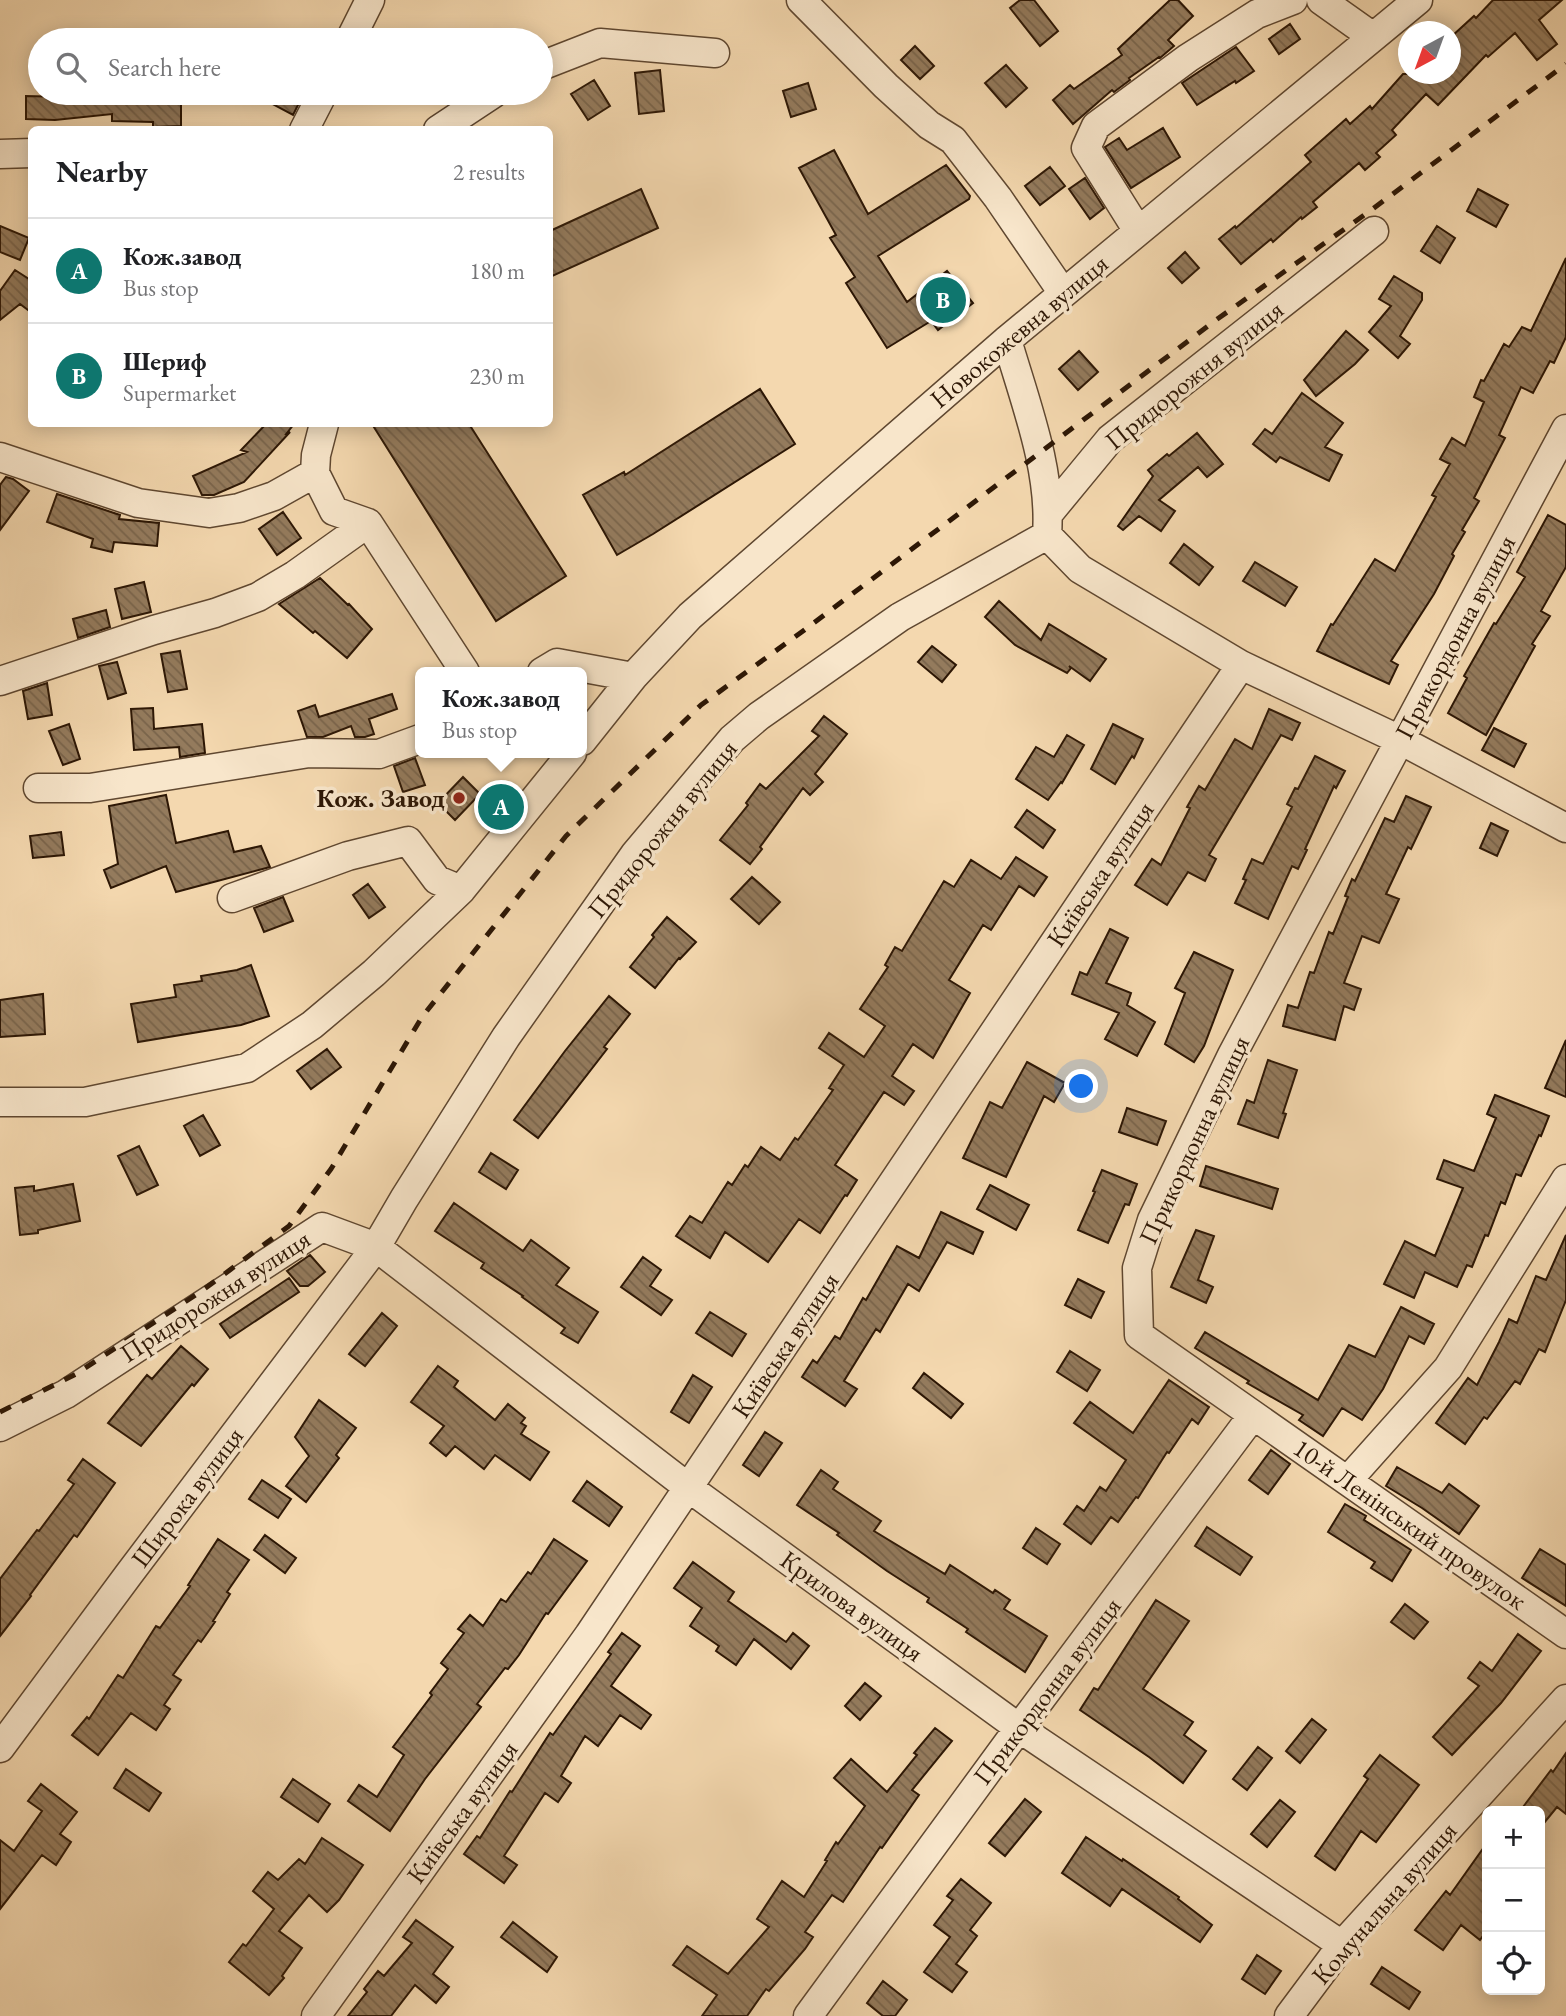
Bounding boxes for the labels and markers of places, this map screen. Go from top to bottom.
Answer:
pin: B [920,274,966,326]
place label: Кож. Завод [317,781,445,815]
pin: A [478,781,524,833]
marker: Кож. Завод [451,790,467,806]

